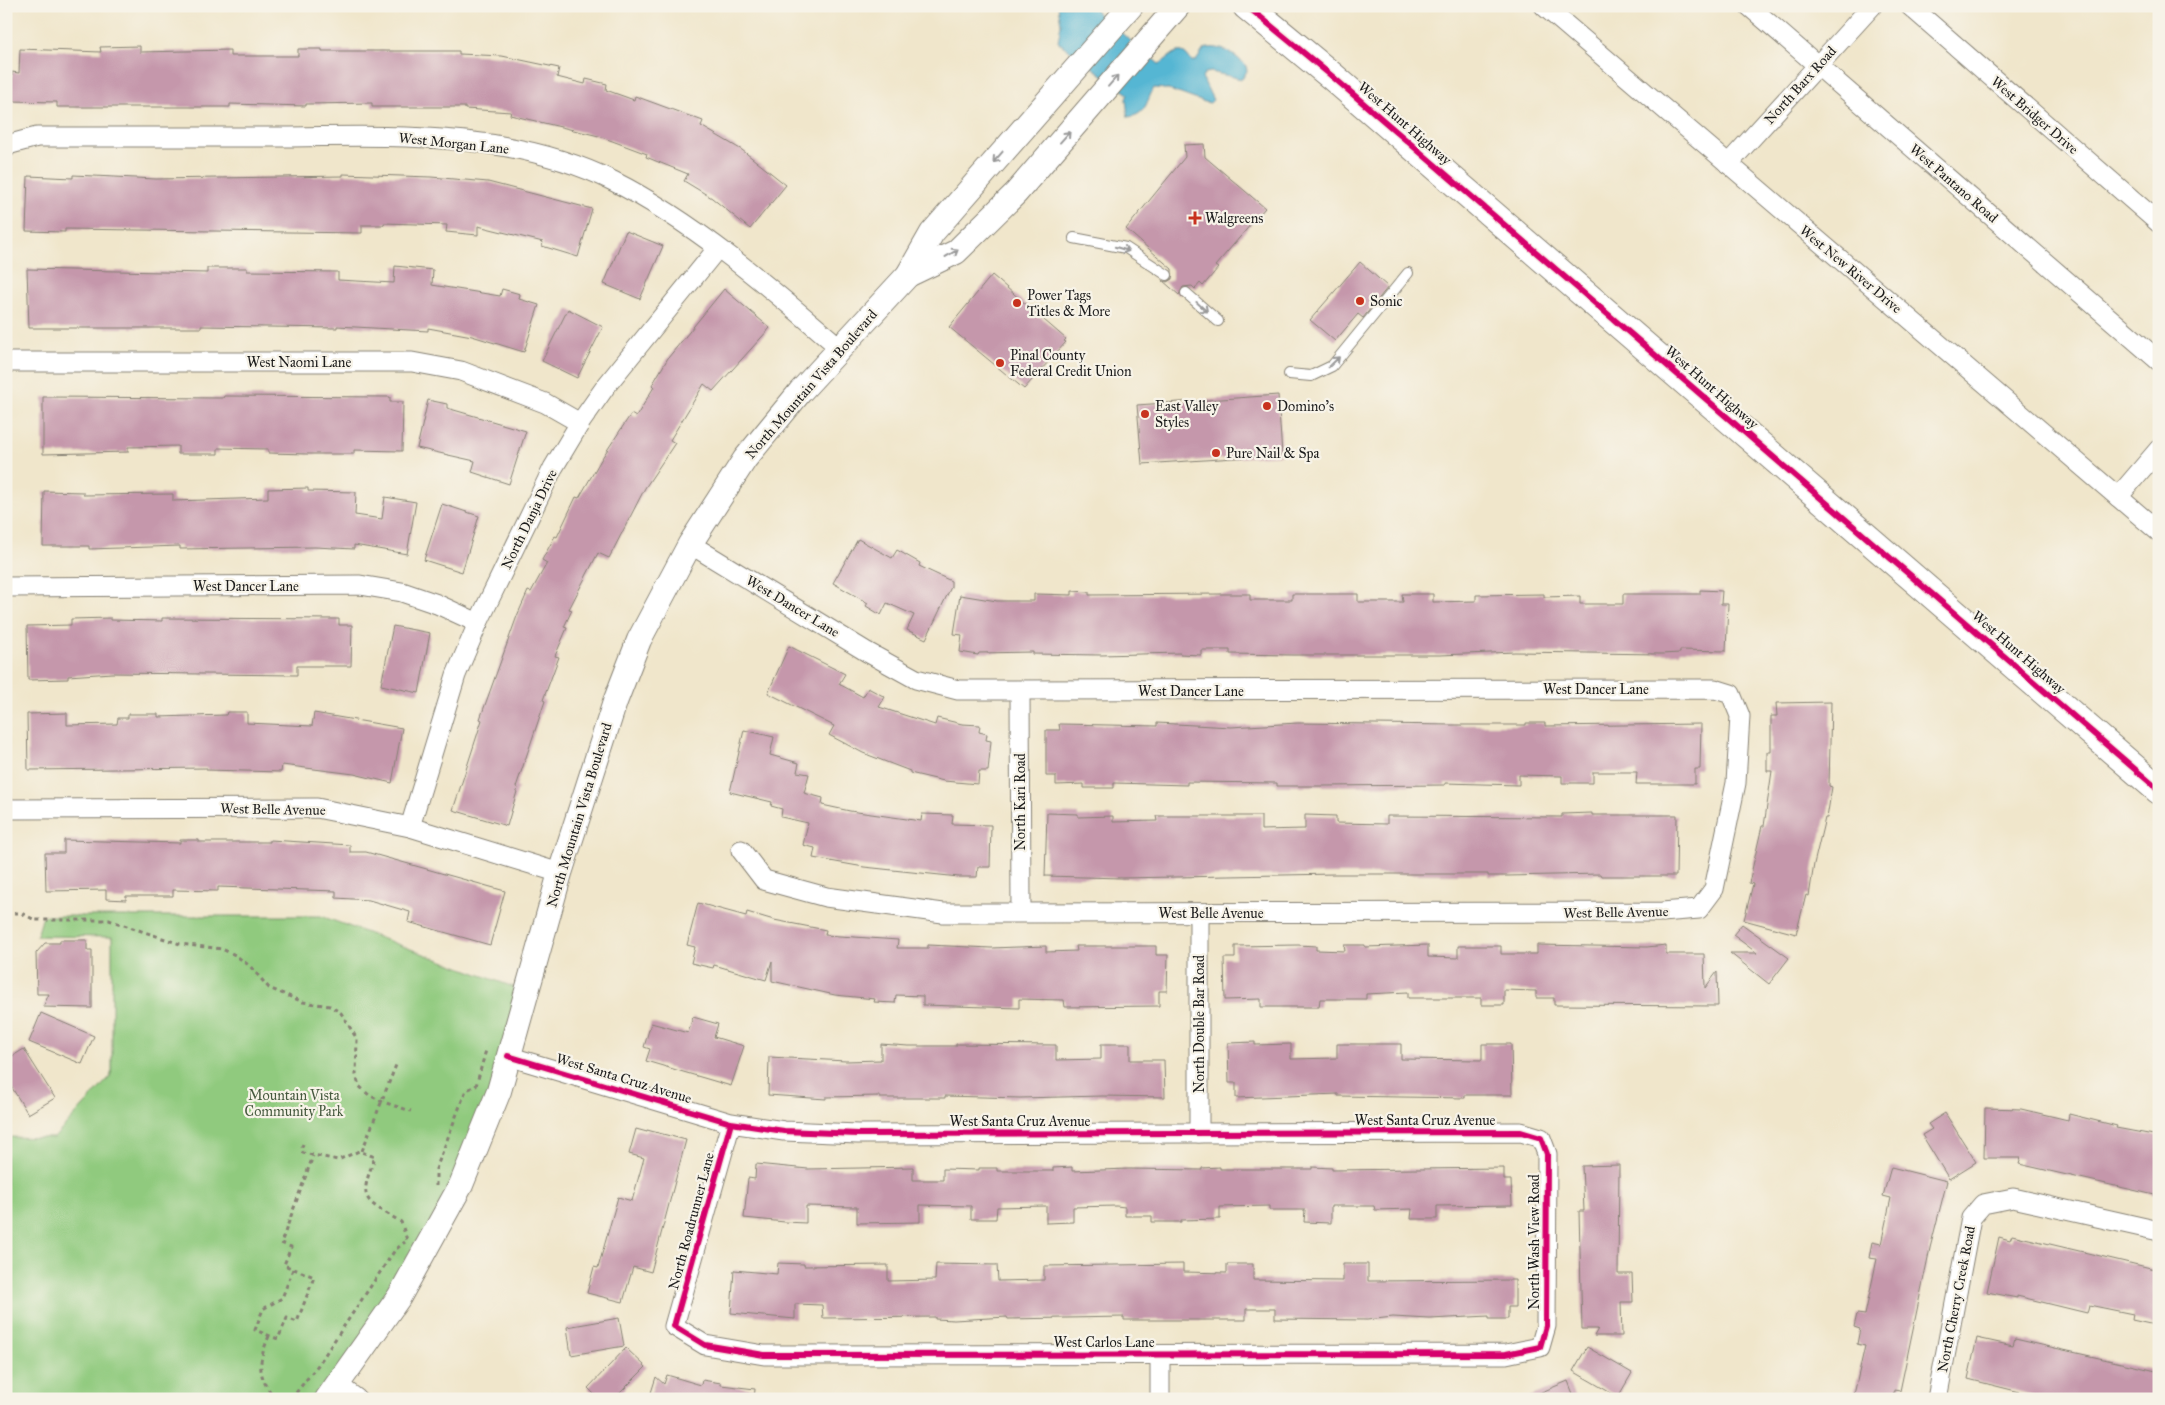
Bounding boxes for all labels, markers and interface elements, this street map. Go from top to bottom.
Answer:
street label: North Barx Road [1761,43,1840,128]
street label: West Bridger Drive [1988,73,2082,158]
one-way arrow [1108,75,1119,88]
street label: West Hunt Highway [1355,78,1455,169]
street label: West Morgan Lane [398,129,510,158]
one-way arrow [1059,131,1070,144]
street label: West Pantano Road [1906,140,2001,226]
one-way arrow [993,151,1004,164]
place label: Walgreens [1205,210,1263,227]
marker: Walgreens [1189,212,1201,224]
street label: West New River Drive [1796,222,1905,317]
one-way arrow [1114,244,1130,254]
one-way arrow [944,248,959,258]
place label: Power Tags Titles & More [1027,287,1110,320]
place label: Sonic [1370,293,1403,310]
marker: Sonic [1354,295,1366,307]
marker: Power Tags Titles & More [1011,297,1023,309]
one-way arrow [1196,301,1209,313]
street label: North Mountain Vista Boulevard [742,306,881,462]
street label: West Hunt Highway [1662,342,1762,433]
place label: Pinal County Federal Credit Union [1010,347,1132,380]
street label: West Naomi Lane [247,354,351,371]
one-way arrow [1328,356,1340,368]
marker: Pinal County Federal Credit Union [994,357,1006,369]
place label: East Valley Styles [1155,398,1219,431]
place label: Domino's [1277,398,1334,415]
marker: Domino's [1261,400,1273,412]
marker: East Valley Styles [1139,408,1151,420]
place label: Pure Nail & Spa [1226,445,1320,462]
marker: Pure Nail & Spa [1210,447,1222,459]
street label: North Danja Drive [498,466,561,572]
street label: West Dancer Lane [743,572,843,641]
street label: West Dancer Lane [193,578,299,595]
street label: West Hunt Highway [1969,607,2069,698]
street label: West Dancer Lane [1543,681,1649,698]
street label: West Dancer Lane [1138,683,1244,700]
street label: North Mountain Vista Boulevard [543,721,616,910]
street label: North Kari Road [1012,753,1029,851]
street label: West Belle Avenue [220,800,326,819]
street label: West Belle Avenue [1563,903,1669,922]
street label: West Belle Avenue [1158,905,1264,922]
street label: North Double Bar Road [1191,955,1208,1093]
street label: West Santa Cruz Avenue [554,1050,694,1107]
park label: Mountain Vista Community Park [245,1087,344,1120]
street label: West Santa Cruz Avenue [1355,1112,1496,1129]
street label: West Santa Cruz Avenue [950,1113,1091,1130]
street label: North Roadrunner Lane [665,1151,718,1292]
street label: North Wash View Road [1526,1174,1543,1310]
street label: North Cherry Creek Road [1934,1225,1979,1374]
street label: West Carlos Lane [1054,1334,1155,1351]

